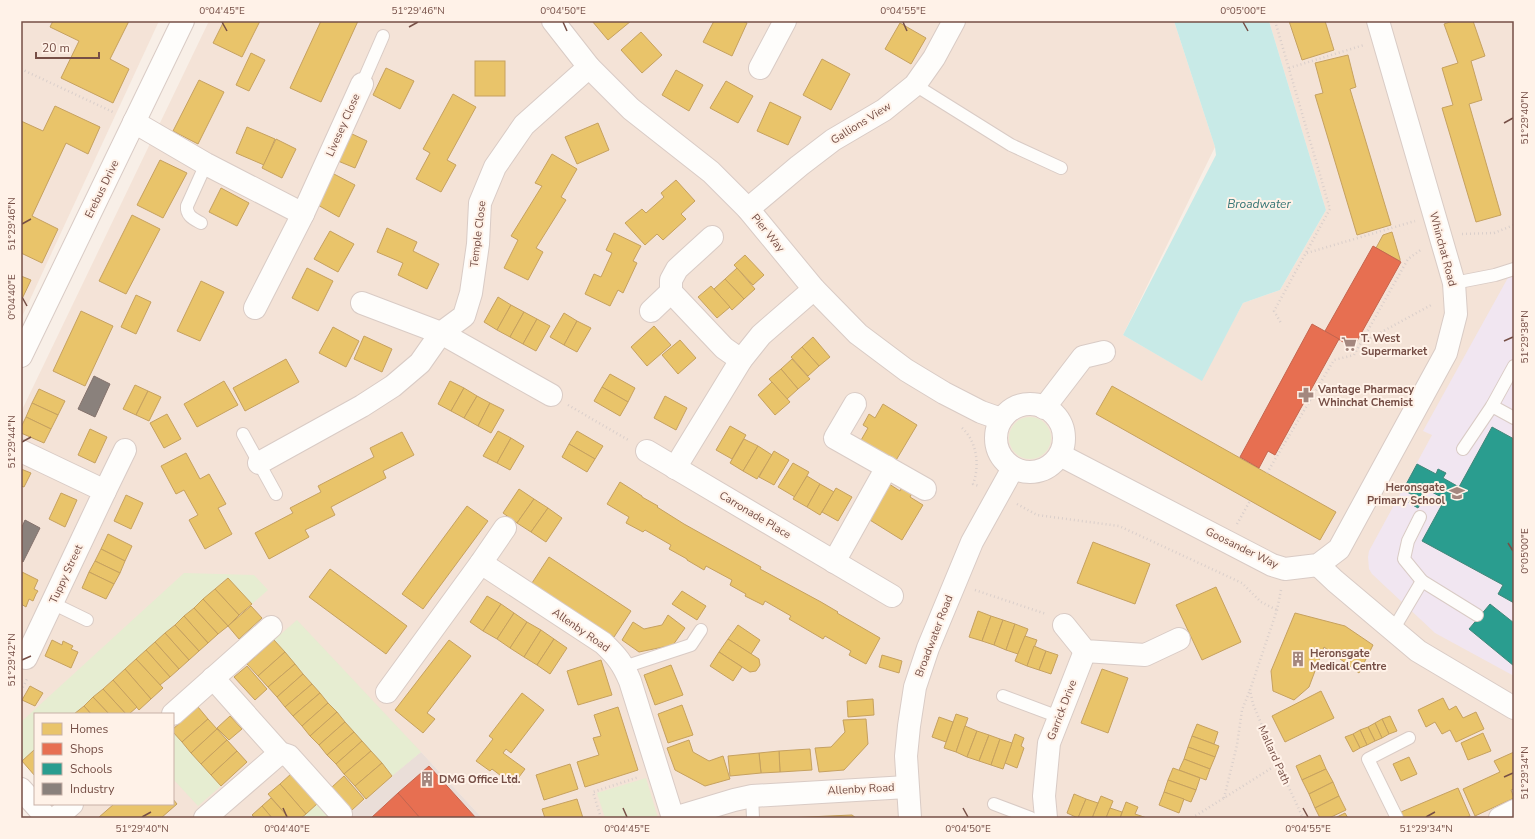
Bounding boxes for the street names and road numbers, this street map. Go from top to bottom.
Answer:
street label: Livesey Close [322,91,364,159]
street label: Gallions View [828,98,894,148]
street label: Erebus Drive [81,157,123,221]
street label: Temple Close [466,200,490,268]
street label: Whinchat Road [1426,210,1460,288]
street label: Pier Way [748,211,788,255]
street label: Carronade Place [716,488,794,542]
street label: Goosander Way [1203,524,1281,572]
street label: Tuppy Street [46,542,86,606]
street label: Broadwater Road [911,593,957,679]
street label: Allenby Road [549,605,613,655]
street label: Garrick Drive [1044,677,1080,742]
street label: Mallard Path [1254,723,1294,787]
street label: Allenby Road [827,780,895,798]

